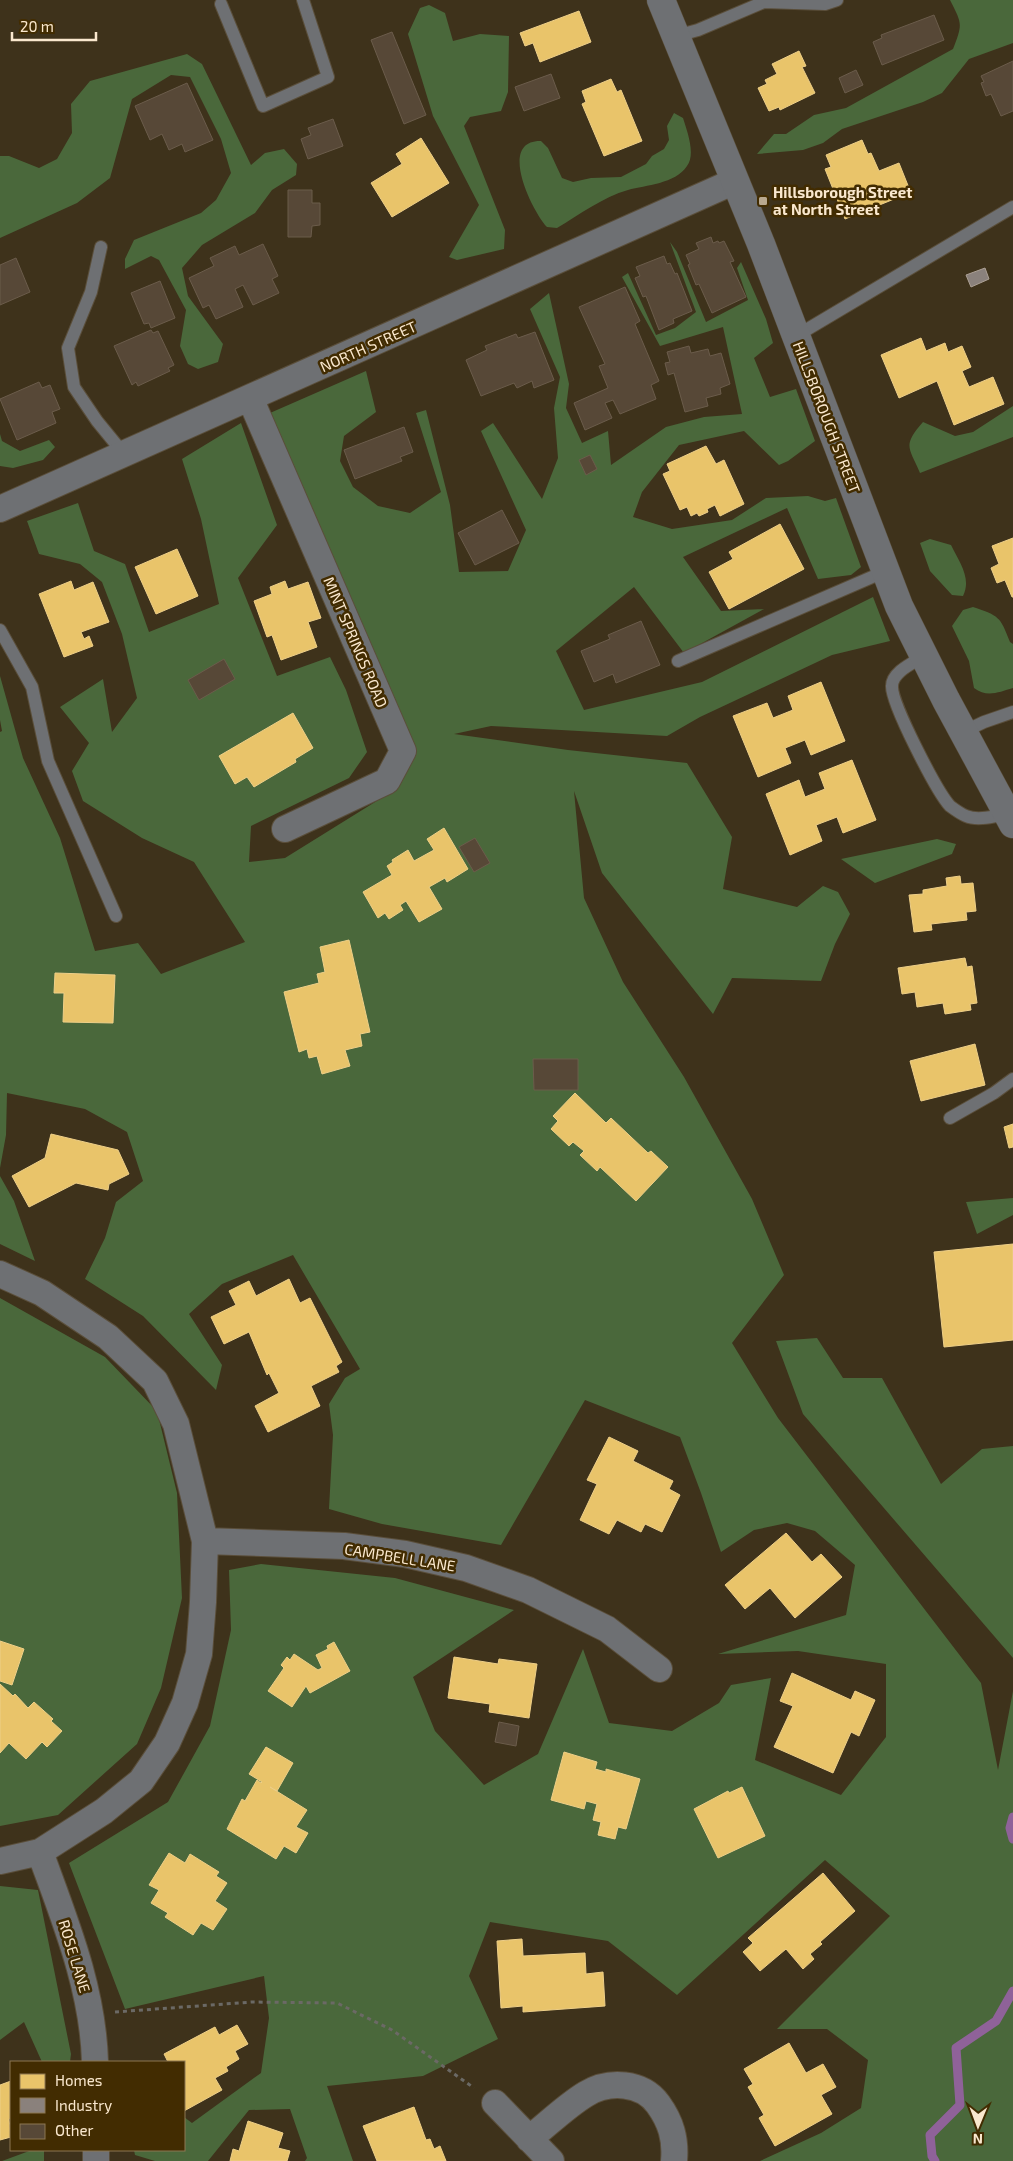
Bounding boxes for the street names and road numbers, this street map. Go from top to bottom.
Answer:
street label: NORTH STREET [317,317,419,375]
street label: HILLSBOROUGH STREET [790,339,864,496]
street label: MINT SPRINGS ROAD [320,574,392,710]
street label: CAMPBELL LANE [343,1539,457,1575]
street label: ROSE LANE [55,1917,95,1995]

